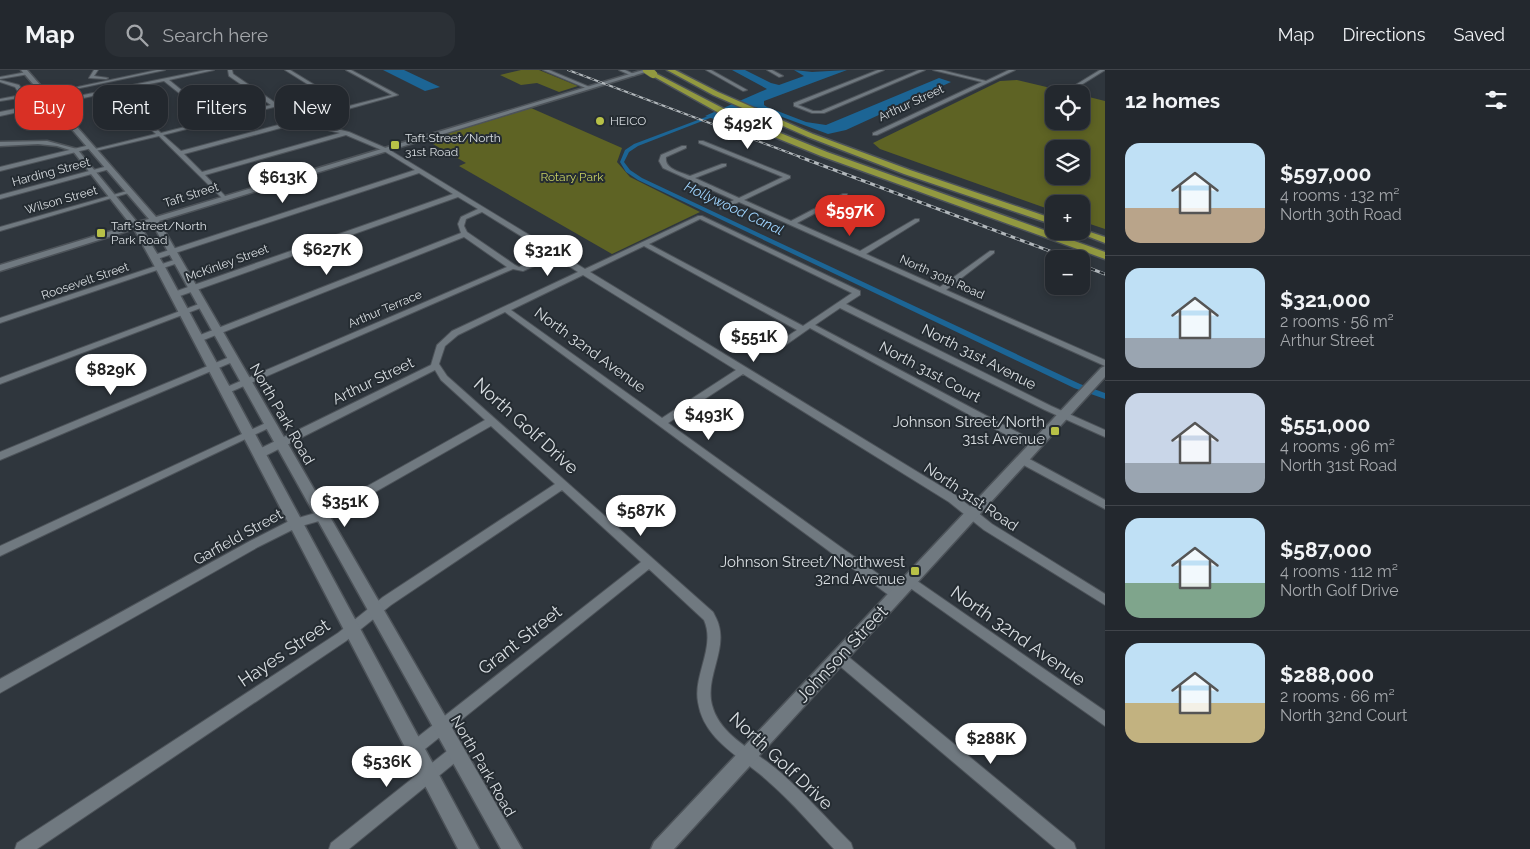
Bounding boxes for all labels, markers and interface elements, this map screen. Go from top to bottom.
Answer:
search box [105,12,455,57]
text: Map [25,20,75,49]
icon: search [123,21,151,49]
text: Search here [163,24,268,46]
text: Map [1278,24,1314,45]
text: Directions [1342,24,1426,45]
text: Saved [1454,24,1505,45]
street label: Arthur Street [876,82,946,124]
chip: Buy [15,85,83,130]
chip: Rent [93,85,168,130]
chip: Filters [178,85,265,130]
chip: New [275,85,349,130]
map controls [1045,85,1090,295]
button: locate [1045,85,1090,130]
icon: filters [1482,86,1510,114]
text: 12 homes [1125,88,1220,113]
pin: $492K [713,108,783,150]
place label: HEICO [610,114,646,128]
text: $492K [724,114,772,133]
marker: HEICO [594,115,606,127]
place label: Taft Street/North 31st Road [405,131,501,159]
marker: Taft Street/North 31st Road [389,139,401,151]
button: layers [1045,140,1090,185]
street label: Harding Street [10,155,92,189]
text: $597,000 [1280,161,1372,186]
pin: $613K [248,162,318,204]
icon: home [1165,163,1225,223]
text: $613K [259,168,307,187]
park label: Rotary Park [540,170,604,184]
water label: Hollywood Canal [682,178,786,238]
street label: Taft Street [162,180,220,210]
street label: Wilson Street [23,183,99,217]
text: 4 rooms · 132 m² [1280,186,1400,205]
pin: $597K [815,194,885,237]
button: + [1045,195,1090,240]
text: $597K [826,201,874,220]
text: North 30th Road [1280,205,1402,224]
place label: Taft Street/North Park Road [111,219,207,247]
marker: Taft Street/North Park Road [95,227,107,239]
pin: $627K [292,234,362,276]
pin: $321K [513,234,583,277]
text: $627K [303,240,351,259]
text: $321K [525,241,571,260]
street label: McKinley Street [184,242,270,284]
button: − [1045,250,1090,295]
street label: North 30th Road [897,252,987,302]
street label: Roosevelt Street [39,259,131,303]
street label: Arthur Terrace [346,287,424,331]
text: $321,000 [1280,287,1371,312]
icon: home [1165,288,1225,348]
street label: North 32nd Avenue [531,304,649,397]
text: 2 rooms · 56 m² [1280,312,1394,331]
pin: $551K [719,320,789,363]
street label: North 31st Avenue [919,320,1039,394]
text: $551K [731,327,777,346]
text: Arthur Street [1280,331,1374,350]
street label: North 31st Court [876,338,984,406]
pin: $829K [76,354,146,396]
street label: Arthur Street [329,354,417,408]
text: $829K [87,360,135,379]
street label: North Park Road [246,360,318,468]
street label: North Golf Drive [470,373,583,478]
pin: $493K [674,398,744,441]
text: $493K [685,405,733,424]
text: $551,000 [1280,412,1371,437]
place label: Johnson Street/North 31st Avenue [893,413,1045,448]
icon: home [1165,413,1225,473]
marker: Johnson Street/North 31st Avenue [1049,425,1061,437]
text: 4 rooms · 96 m² [1280,437,1395,456]
text: North 31st Road [1280,456,1397,475]
street label: North 31st Road [920,459,1022,535]
pin: $351K [310,486,380,528]
text: $351K [322,492,368,511]
pin: $587K [606,494,676,537]
text: $587K [617,501,665,520]
street label: Garfield Street [190,505,286,569]
text: $587,000 [1280,537,1372,562]
icon: home [1165,538,1225,598]
place label: Johnson Street/Northwest 32nd Avenue [720,553,905,588]
text: 4 rooms · 112 m² [1280,562,1398,581]
marker: Johnson Street/Northwest 32nd Avenue [909,565,921,577]
street label: North 32nd Avenue [947,581,1090,690]
text: North Golf Drive [1280,581,1399,600]
street label: Grant Street [474,601,566,679]
street label: Johnson Street [791,601,892,706]
street label: Hayes Street [234,614,333,691]
text: $288,000 [1280,662,1374,687]
icon: home [1165,663,1225,723]
text: 2 rooms · 66 m² [1280,687,1395,706]
text: North 32nd Court [1280,706,1407,725]
street label: North Golf Drive [725,707,838,814]
street label: North Park Road [447,712,519,820]
pin: $288K [956,722,1026,765]
text: $288K [966,729,1016,748]
pin: $536K [352,746,422,788]
text: $536K [363,752,411,771]

